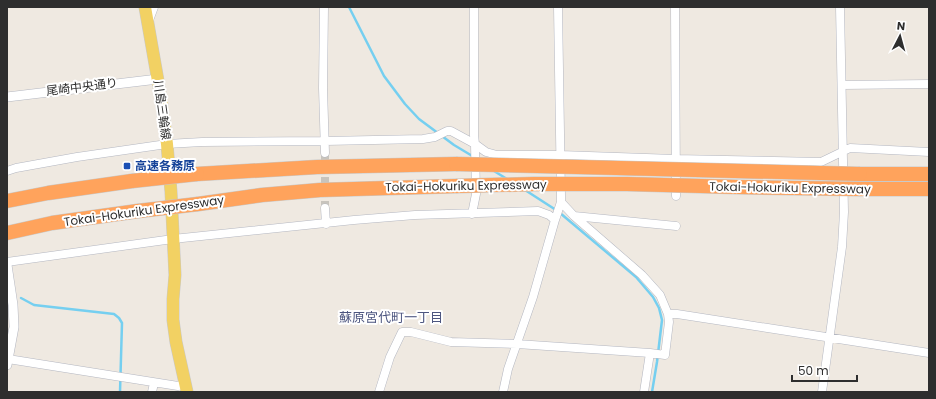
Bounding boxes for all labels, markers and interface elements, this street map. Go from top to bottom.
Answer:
north arrow [880,16,920,56]
text: N [896,18,906,34]
street label: 尾崎中央通り [45,74,119,99]
street label: 川島三輪線 [150,79,175,141]
place label: 高速各務原 [135,157,195,174]
marker: 高速各務原 [122,161,132,171]
street label: Tokai-Hokuriku Expressway [385,176,547,195]
street label: Tokai-Hokuriku Expressway [709,178,871,197]
street label: Tokai-Hokuriku Expressway [63,191,225,230]
district label: 蘇原宮代町一丁目 [339,308,443,327]
scale bar [792,357,857,383]
text: 50 m [798,362,829,379]

